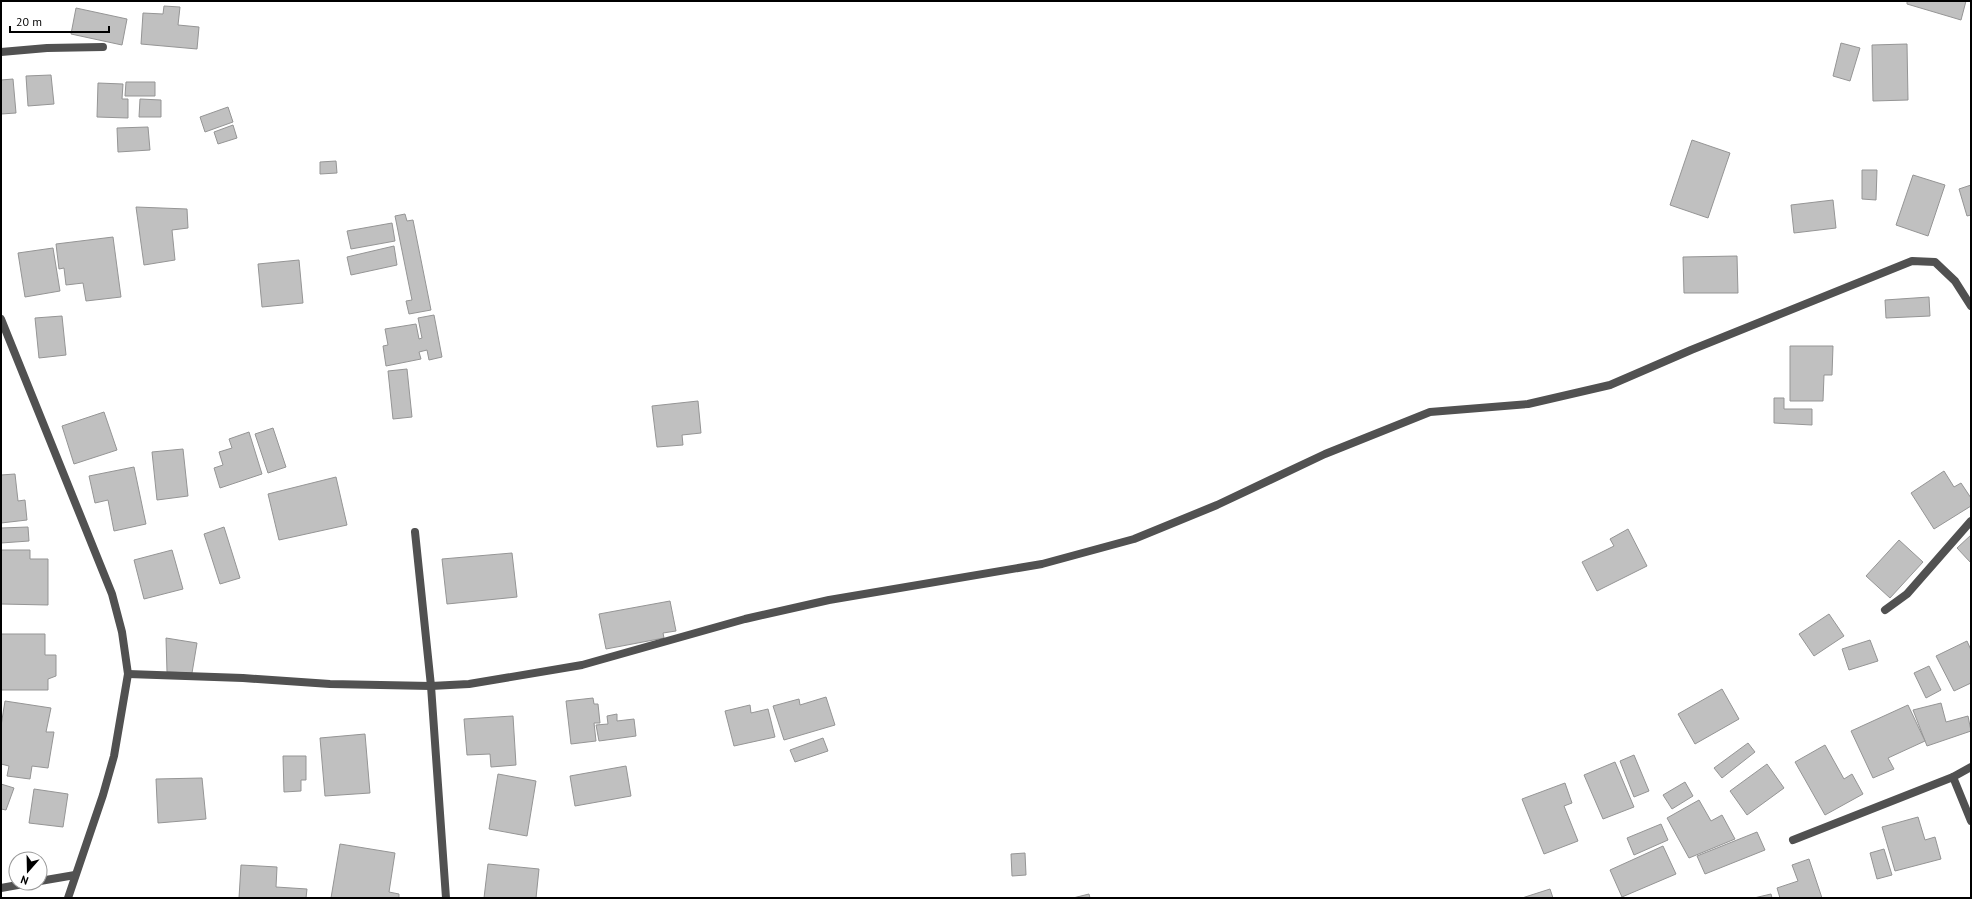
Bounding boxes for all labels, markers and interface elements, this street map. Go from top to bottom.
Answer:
scale bar [10,8,109,34]
text: 20 m [16,14,42,29]
north arrow [8,851,48,891]
text: N [19,873,30,888]

